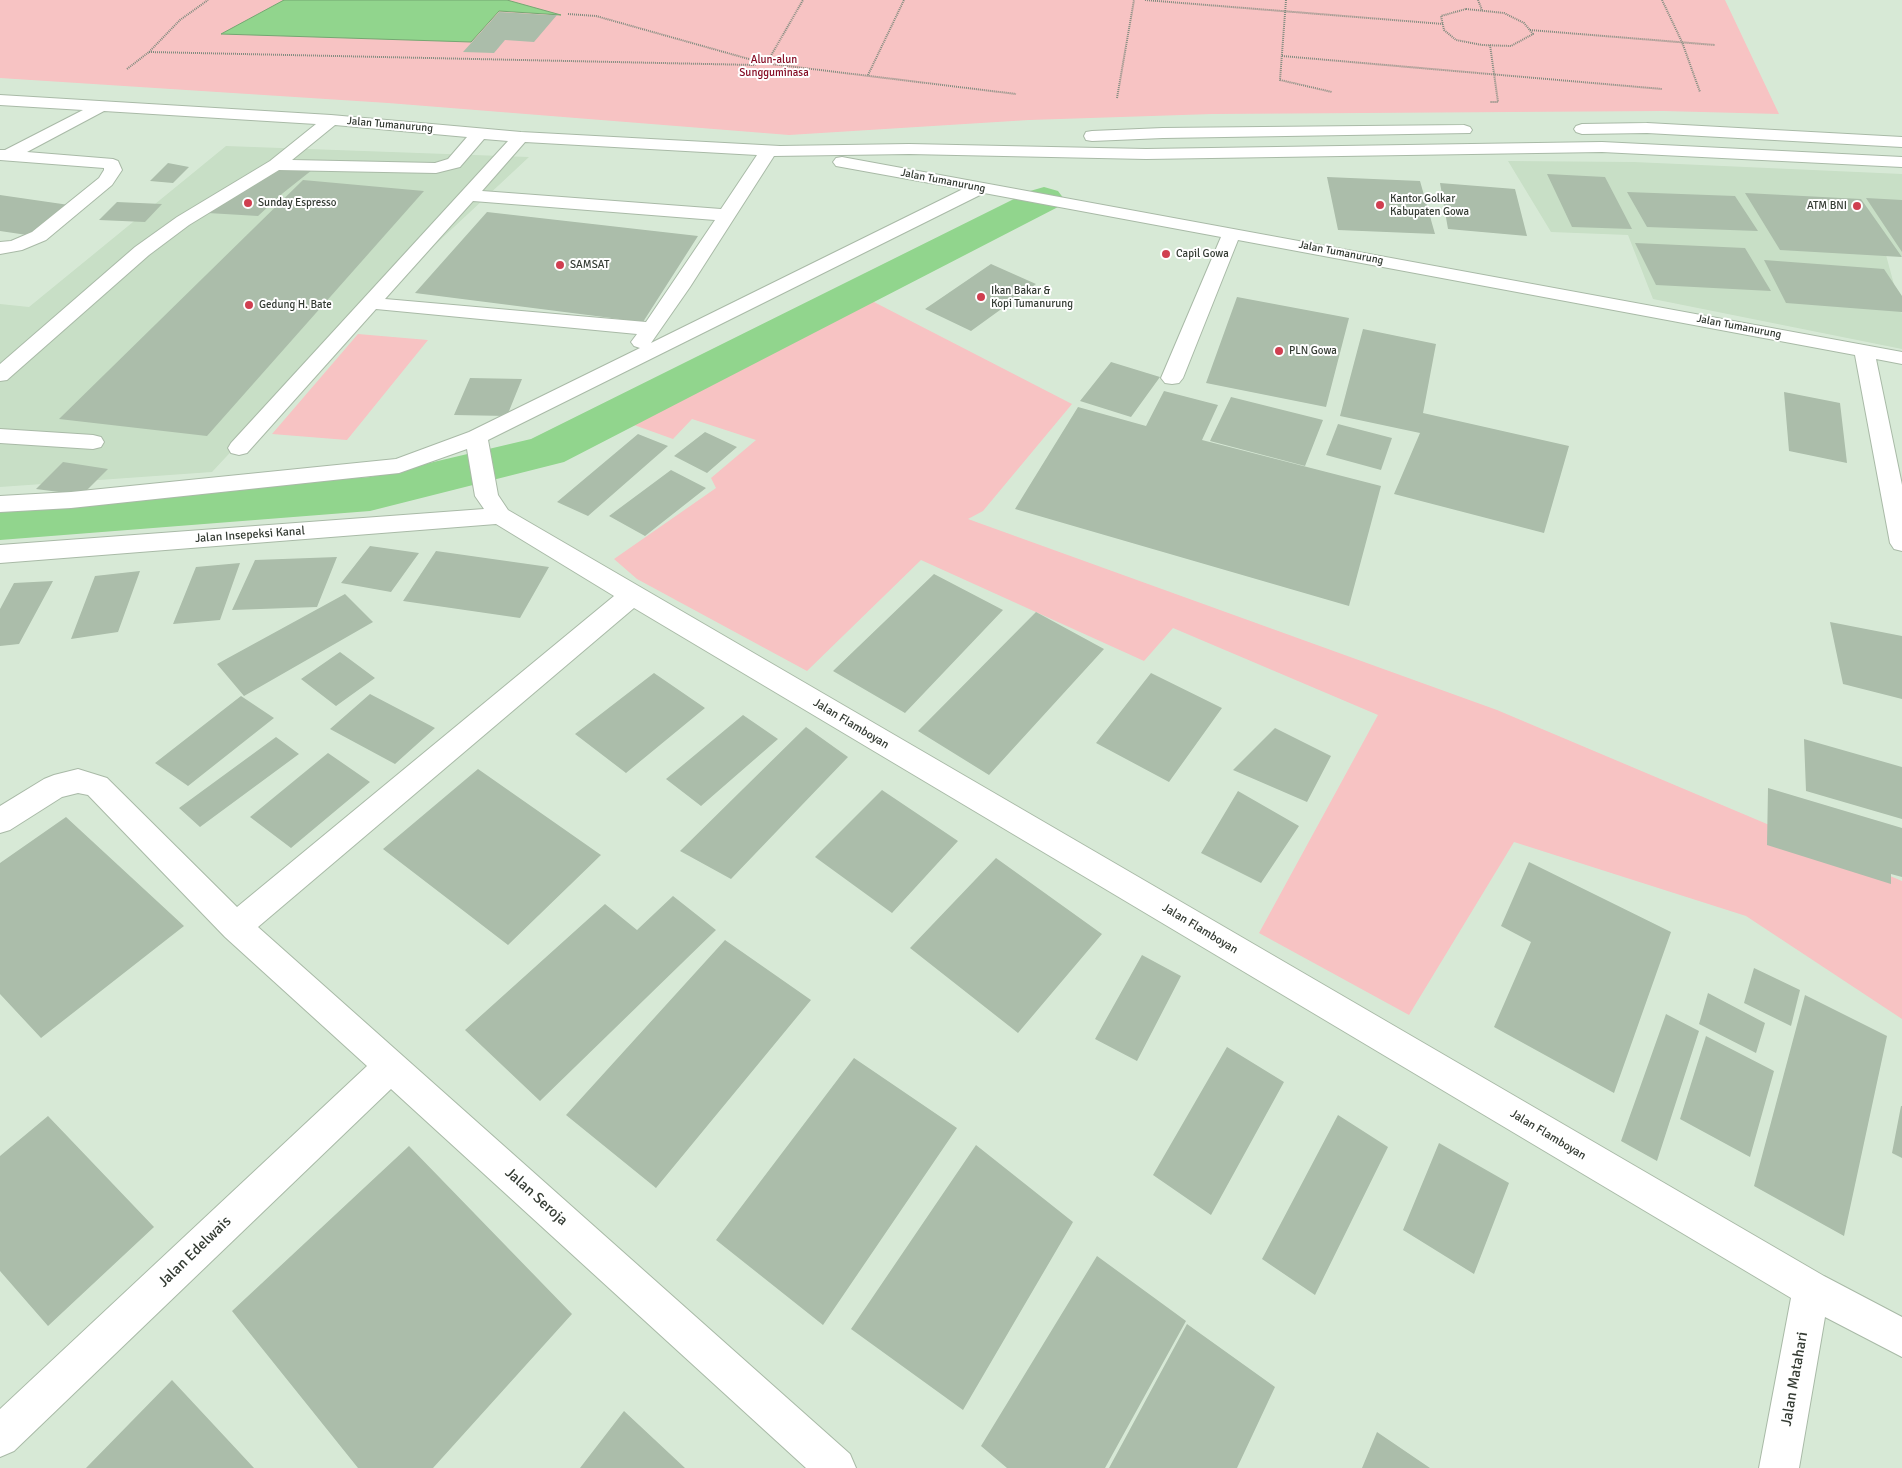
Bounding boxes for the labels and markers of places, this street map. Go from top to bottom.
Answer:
place label: Kantor Golkar Kabupaten Gowa [1390,192,1469,218]
place label: Sunday Espresso [258,196,337,210]
marker: Sunday Espresso [242,197,254,209]
marker: Kantor Golkar Kabupaten Gowa [1374,199,1386,211]
place label: ATM BNI [1807,199,1847,213]
marker: ATM BNI [1851,200,1863,212]
place label: Capil Gowa [1176,247,1229,261]
marker: Capil Gowa [1160,248,1172,260]
place label: SAMSAT [570,258,609,272]
marker: SAMSAT [554,259,566,271]
place label: Ikan Bakar & Kopi Tumanurung [991,284,1073,310]
marker: Ikan Bakar & Kopi Tumanurung [975,291,987,303]
place label: Gedung H. Bate [259,298,332,312]
marker: Gedung H. Bate [243,299,255,311]
place label: PLN Gowa [1289,344,1337,358]
marker: PLN Gowa [1273,345,1285,357]

